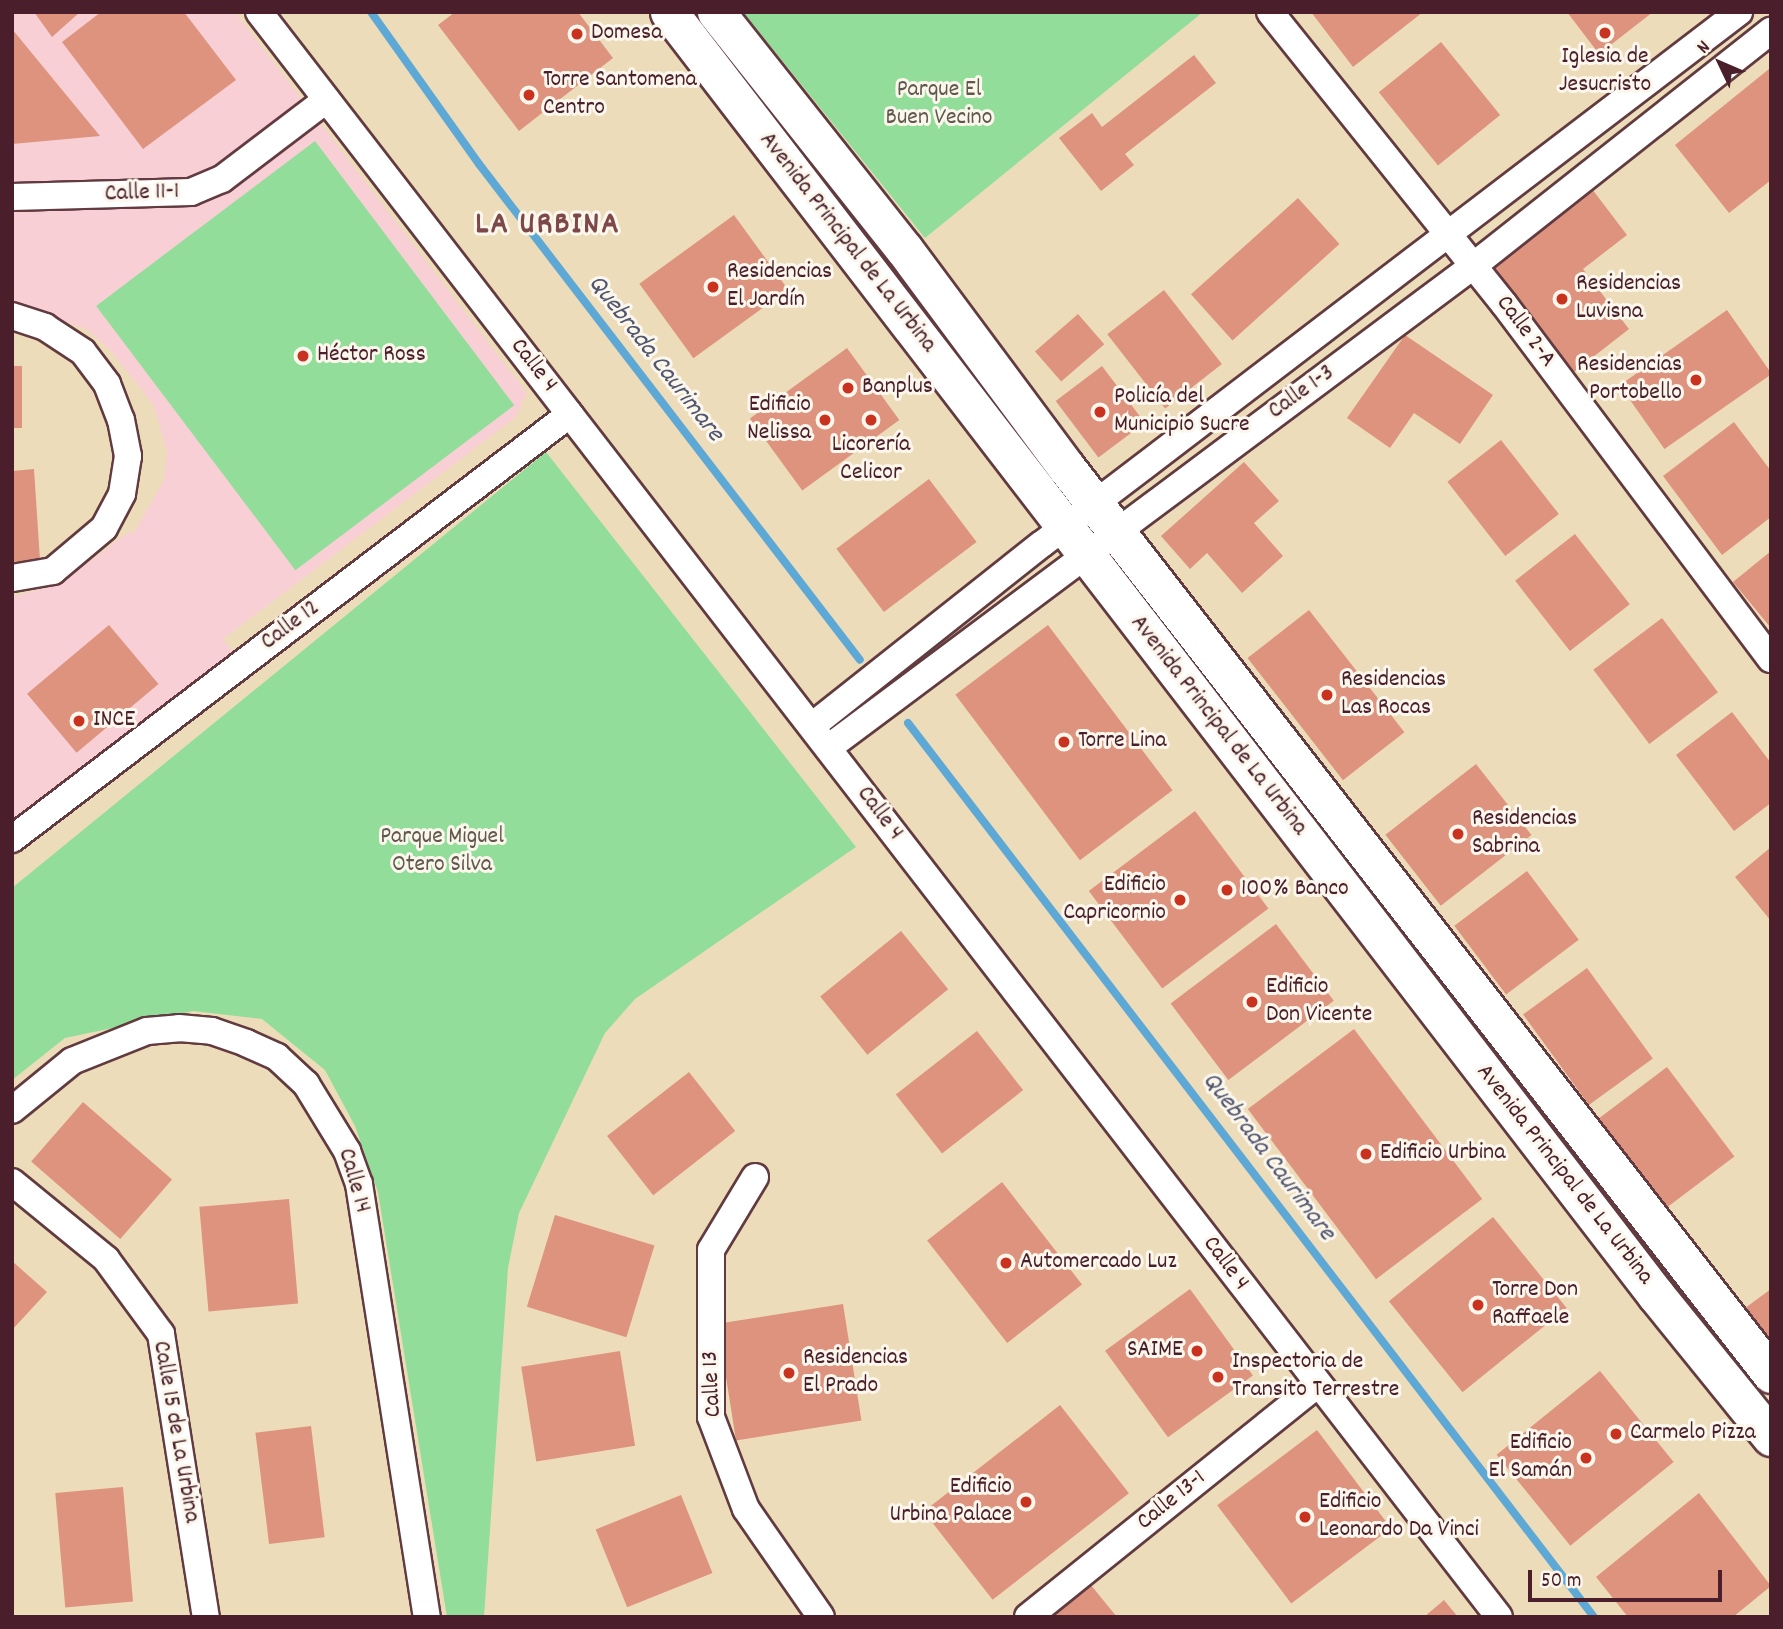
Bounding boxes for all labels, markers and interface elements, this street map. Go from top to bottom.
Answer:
place label: Domesa [591,20,662,48]
marker: Iglesia de Jesucristo [1597,25,1613,41]
marker: Domesa [569,26,585,42]
north arrow [1685,28,1755,98]
text: N [1692,35,1718,61]
place label: Iglesia de Jesucristo [1559,44,1651,100]
place label: Torre Santomena Centro [543,67,697,123]
park label: Parque El Buen Vecino [886,77,992,133]
marker: Torre Santomena Centro [521,87,537,103]
street label: Avenida Principal de La Urbina [752,127,942,359]
street label: Calle 11-1 [104,178,180,210]
district label: LA URBINA [476,207,620,245]
place label: Residencias El Jardín [727,259,832,315]
water label: Quebrada Caurimare [580,269,730,449]
place label: Residencias Luvisna [1576,271,1681,327]
marker: Residencias El Jardín [705,279,721,295]
street label: Calle 2-A [1489,290,1561,374]
marker: Residencias Luvisna [1554,291,1570,307]
street label: Calle 4 [503,333,563,399]
place label: Héctor Ross [317,342,426,370]
marker: Héctor Ross [295,348,311,364]
place label: Residencias Portobello [1577,352,1682,408]
street label: Calle 1-3 [1263,359,1341,427]
marker: Residencias Portobello [1688,372,1704,388]
place label: Banplus [862,374,933,402]
marker: Banplus [840,380,856,396]
place label: Policía del Municipio Sucre [1114,384,1250,440]
place label: Edificio Nelissa [747,392,811,448]
marker: Policía del Municipio Sucre [1092,404,1108,420]
marker: Edificio Nelissa [817,412,833,428]
marker: Licorería Celicor [863,412,879,428]
place label: Licorería Celicor [832,432,910,488]
street label: Calle 12 [256,595,326,657]
street label: Avenida Principal de La Urbina [1123,610,1313,842]
place label: Residencias Las Rocas [1341,667,1446,723]
marker: Residencias Las Rocas [1319,687,1335,703]
place label: INCE [93,707,135,735]
marker: INCE [71,713,87,729]
place label: Torre Lina [1078,728,1167,756]
marker: Torre Lina [1056,734,1072,750]
street label: Calle 4 [849,781,909,847]
place label: Residencias Sabrina [1472,806,1577,862]
park label: Parque Miguel Otero Silva [380,824,504,880]
marker: Residencias Sabrina [1450,826,1466,842]
place label: Edificio Capricornio [1063,872,1166,928]
place label: 100% Banco [1241,876,1349,904]
marker: 100% Banco [1219,882,1235,898]
marker: Edificio Capricornio [1172,892,1188,908]
place label: Edificio Don Vicente [1266,974,1372,1030]
marker: Edificio Don Vicente [1244,994,1260,1010]
street label: Avenida Principal de La Urbina [1469,1059,1659,1291]
water label: Quebrada Caurimare [1194,1067,1342,1247]
place label: Edificio Urbina [1380,1140,1505,1168]
street label: Calle 14 [330,1145,376,1217]
marker: Edificio Urbina [1358,1146,1374,1162]
street label: Calle 4 [1195,1231,1255,1297]
place label: Automercado Luz [1020,1249,1177,1277]
marker: Automercado Luz [998,1255,1014,1271]
place label: Torre Don Raffaele [1492,1277,1578,1333]
marker: Torre Don Raffaele [1470,1297,1486,1313]
place label: SAIME [1127,1337,1183,1365]
street label: Calle 15 de La Urbina [145,1339,205,1525]
marker: SAIME [1189,1343,1205,1359]
place label: Residencias El Prado [803,1345,908,1401]
place label: Inspectoria de Transito Terrestre [1232,1349,1399,1405]
street label: Calle 13 [697,1350,729,1418]
marker: Residencias El Prado [781,1365,797,1381]
marker: Inspectoria de Transito Terrestre [1210,1369,1226,1385]
place label: Carmelo Pizza [1630,1420,1756,1448]
marker: Carmelo Pizza [1608,1426,1624,1442]
place label: Edificio El Samán [1489,1430,1572,1486]
marker: Edificio El Samán [1578,1450,1594,1466]
street label: Calle 13-1 [1132,1465,1212,1537]
place label: Edificio Urbina Palace [890,1474,1012,1530]
place label: Edificio Leonardo Da Vinci [1319,1489,1479,1545]
marker: Edificio Urbina Palace [1018,1494,1034,1510]
marker: Edificio Leonardo Da Vinci [1297,1509,1313,1525]
scale bar [1531,1556,1725,1600]
text: 50 m [1541,1567,1581,1597]

